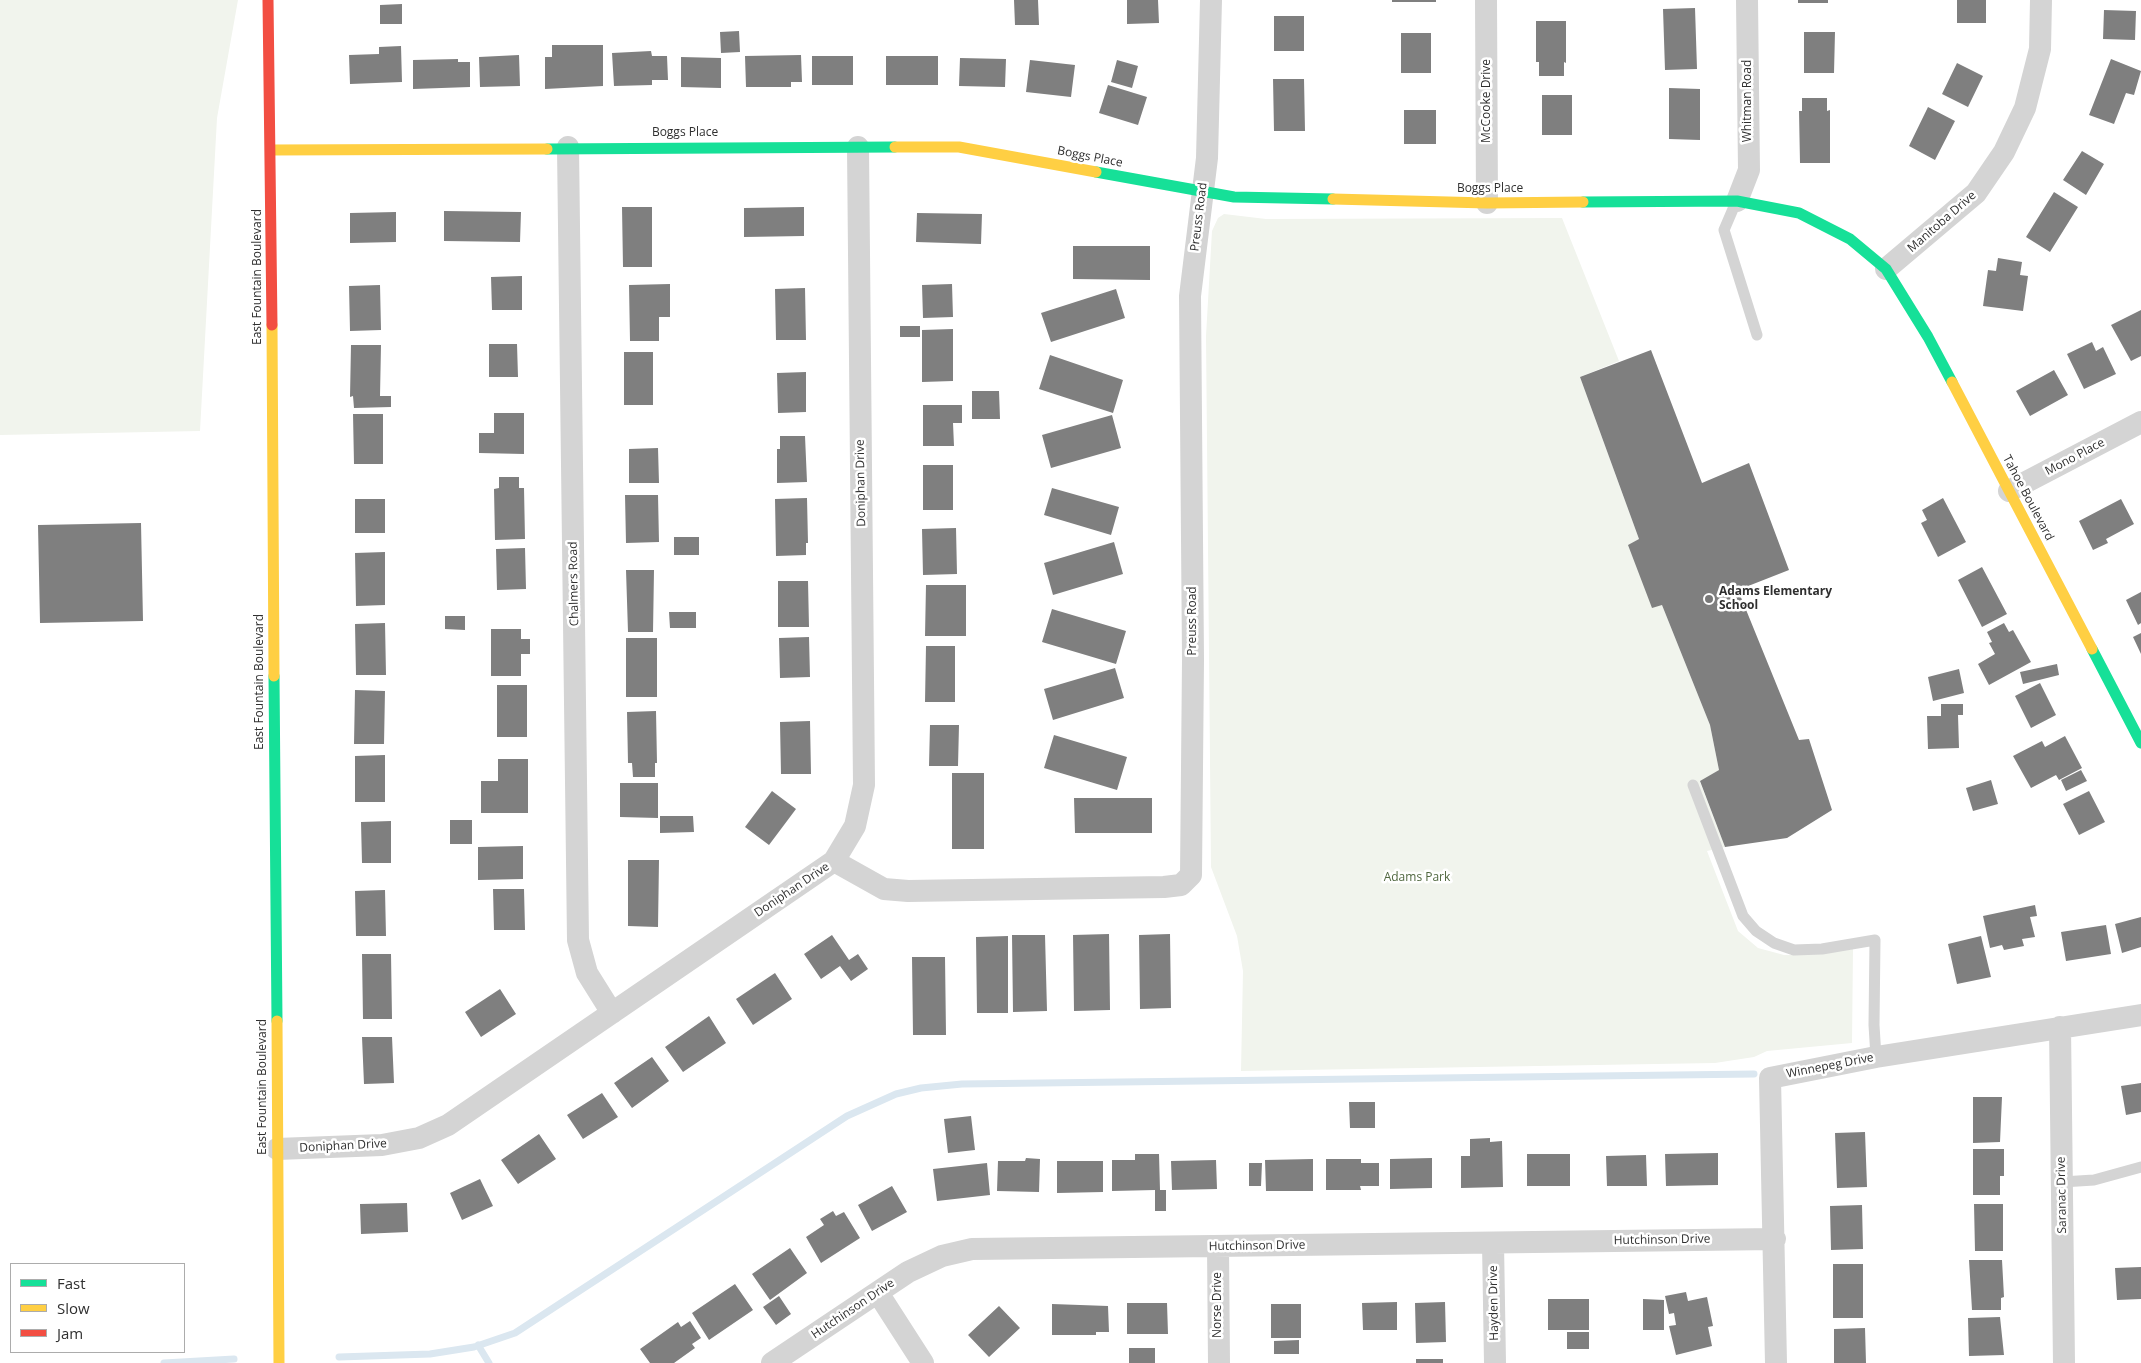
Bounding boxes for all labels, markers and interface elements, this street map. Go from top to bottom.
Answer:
street label: McCooke Drive [1480,59,1494,143]
street label: Whitman Road [1741,60,1755,142]
street label: Boggs Place [652,126,718,140]
street label: Boggs Place [1056,144,1124,170]
street label: Preuss Road [1188,182,1210,252]
street label: Boggs Place [1457,182,1523,196]
street label: Manitoba Drive [1905,188,1979,256]
street label: East Fountain Boulevard [251,209,265,345]
street label: Mono Place [2043,435,2107,479]
street label: Doniphan Drive [853,439,869,527]
street label: Tahoe Boulevard [1999,453,2057,543]
street label: Chalmers Road [566,541,582,627]
place label: Adams Elementary School [1719,585,1832,613]
street label: Preuss Road [1186,586,1200,656]
marker: Adams Elementary School [1703,593,1715,605]
street label: East Fountain Boulevard [253,614,267,750]
street label: Doniphan Drive [752,860,832,920]
park label: Adams Park [1384,871,1450,885]
street label: East Fountain Boulevard [256,1019,270,1155]
street label: Winnepeg Drive [1785,1050,1875,1082]
street label: Doniphan Drive [299,1137,387,1155]
street label: Saranac Drive [2054,1156,2070,1234]
street label: Hutchinson Drive [1613,1232,1711,1248]
street label: Hutchinson Drive [1208,1238,1306,1254]
legend [10,1263,185,1353]
street label: Hayden Drive [1486,1265,1502,1341]
street label: Norse Drive [1211,1272,1225,1338]
text: Fast [57,1273,86,1293]
street label: Hutchinson Drive [809,1276,897,1342]
text: Slow [57,1298,90,1318]
text: Jam [57,1323,83,1343]

